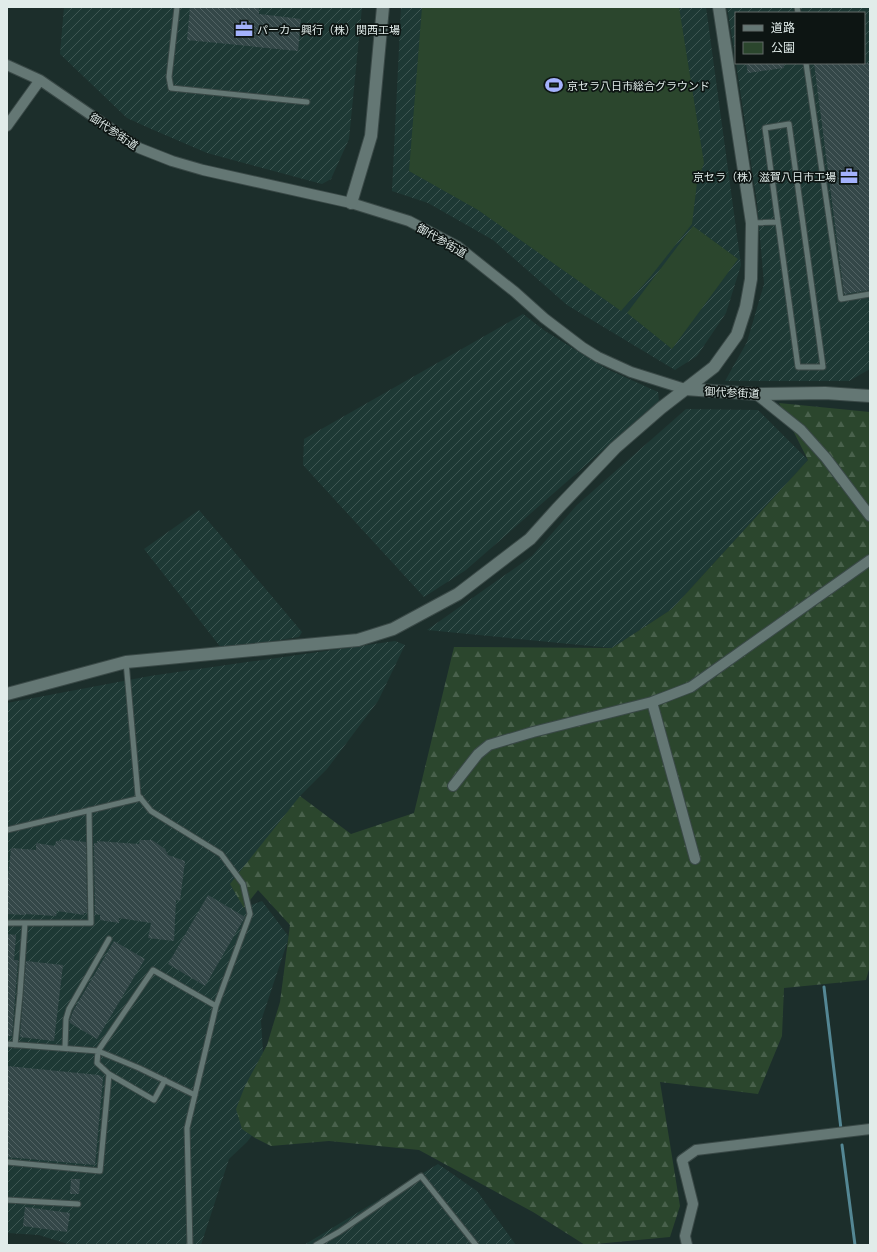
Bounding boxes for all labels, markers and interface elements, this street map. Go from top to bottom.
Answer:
legend [735,12,865,64]
office icon: パーカー興行（株）関西工場 [234,19,254,39]
text: 道路 [771,19,795,36]
place label: パーカー興行（株）関西工場 [257,22,400,37]
text: 公園 [771,39,795,56]
sports icon: 京セラ八日市総合グラウンド [544,75,564,95]
place label: 京セラ八日市総合グラウンド [567,78,710,93]
street label: 御代参街道 [86,109,141,153]
office icon: 京セラ（株）滋賀八日市工場 [839,166,859,186]
place label: 京セラ（株）滋賀八日市工場 [693,169,836,184]
street label: 御代参街道 [414,219,470,260]
street label: 御代参街道 [703,383,760,401]

